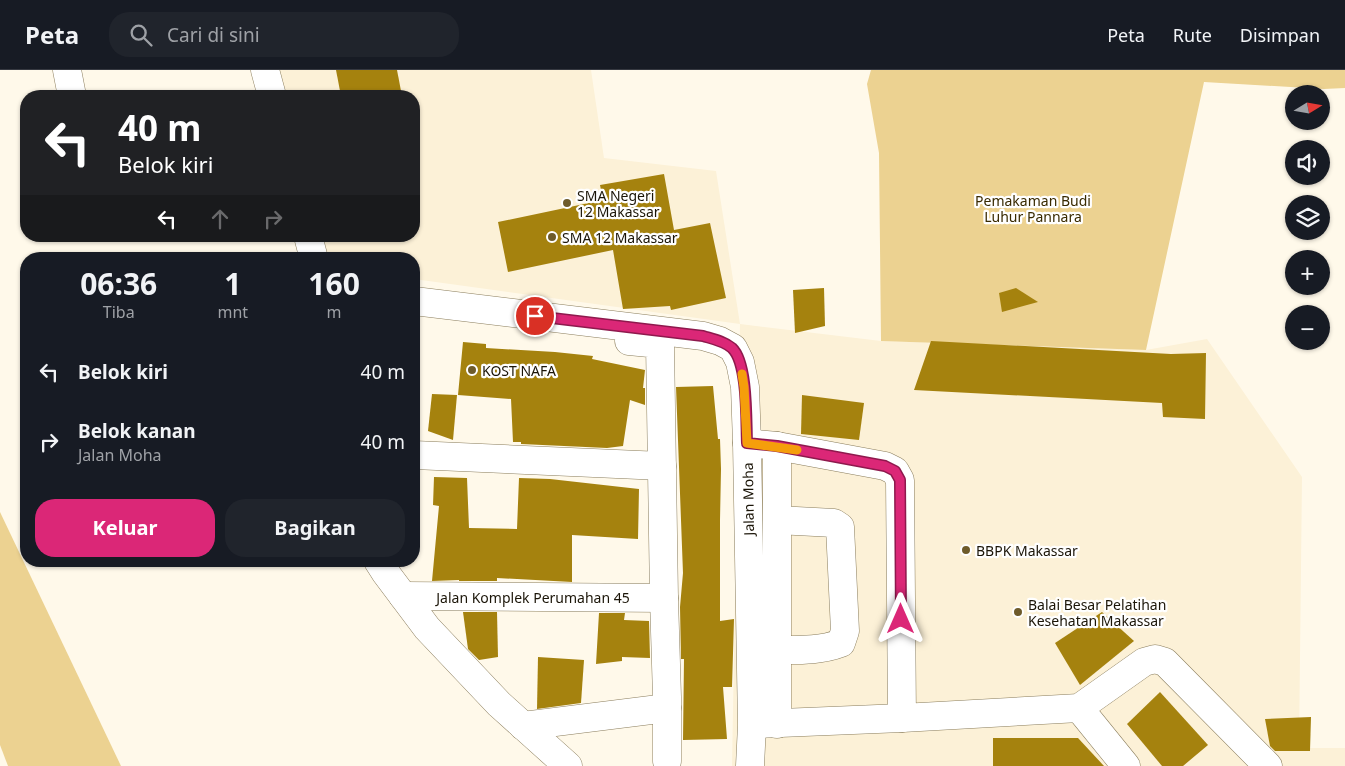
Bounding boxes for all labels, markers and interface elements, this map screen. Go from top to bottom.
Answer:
search box [109,12,459,57]
text: Peta [25,18,79,51]
icon: search [127,21,155,49]
text: Cari di sini [167,22,260,48]
text: Peta [1107,23,1145,47]
text: Rute [1173,23,1212,47]
text: Disimpan [1240,23,1320,47]
north arrow [1285,85,1330,130]
map controls [1285,85,1330,350]
text: 40 m [118,104,201,151]
icon: left [35,110,100,175]
button: sound [1285,140,1330,185]
text: Belok kiri [118,149,213,179]
place label: SMA Negeri 12 Makassar [577,186,660,221]
park label: Pemakaman Budi Luhur Pannara [975,191,1091,226]
button: layers [1285,195,1330,240]
marker: SMA Negeri 12 Makassar [561,197,573,209]
icon: left [153,205,181,233]
icon: ahead [206,205,234,233]
icon: right [259,205,287,233]
place label: SMA 12 Makassar [562,228,678,247]
marker: SMA 12 Makassar [546,231,558,243]
button: + [1285,250,1330,295]
text: 06:36 [80,263,157,304]
text: 1 [224,263,241,304]
text: 160 [308,263,360,304]
pin [514,295,556,337]
text: Tiba [103,301,135,323]
text: mnt [217,301,248,323]
text: m [327,301,342,323]
icon: arrive [521,302,549,330]
button: − [1285,305,1330,350]
icon: left [35,358,63,386]
text: Belok kiri [78,359,168,385]
text: 40 m [361,359,405,385]
place label: KOST NAFA [482,361,556,380]
marker: KOST NAFA [466,364,478,376]
text: Belok kanan [78,418,195,444]
icon: right [35,428,63,456]
text: 40 m [361,429,405,455]
text: Jalan Moha [78,444,162,466]
street label: Jalan Moha [738,462,758,538]
button: Keluar [35,499,215,557]
button: Bagikan [225,499,405,557]
place label: BBPK Makassar [976,541,1078,560]
marker: BBPK Makassar [960,544,972,556]
street label: Jalan Komplek Perumahan 45 [434,588,630,607]
position arrow [874,592,926,644]
place label: Balai Besar Pelatihan Kesehatan Makassar [1028,595,1166,630]
marker: Balai Besar Pelatihan Kesehatan Makassar [1012,606,1024,618]

